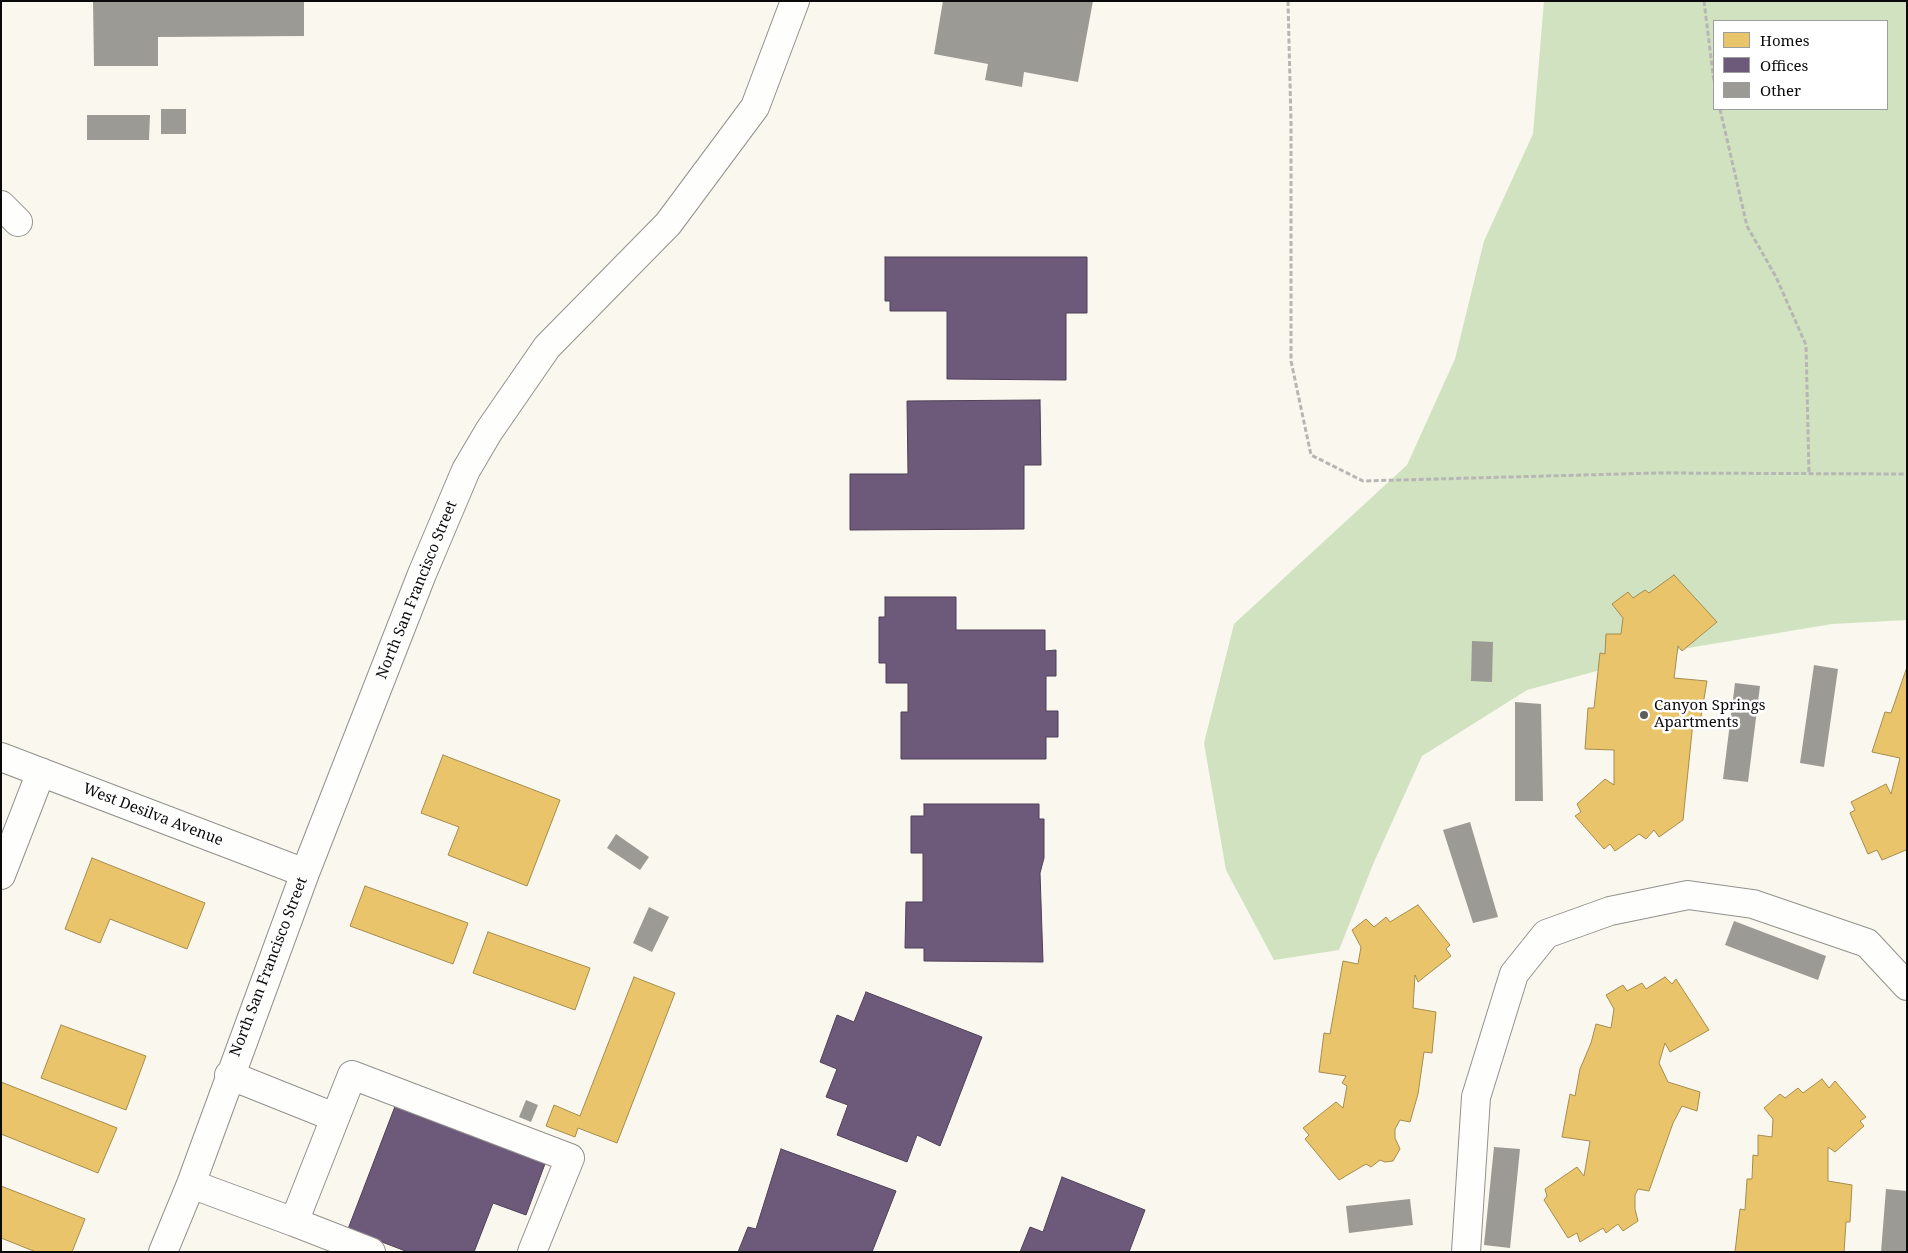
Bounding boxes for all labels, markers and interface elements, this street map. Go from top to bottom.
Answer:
legend [1713,20,1888,110]
text: Homes [1760,30,1810,50]
text: Offices [1760,55,1808,75]
text: Other [1760,80,1801,100]
street label: North San Francisco Street [373,498,461,682]
place label: Canyon Springs Apartments [1654,697,1765,732]
marker: Canyon Springs Apartments [1638,709,1650,721]
street label: West Desilva Avenue [80,780,226,850]
street label: North San Francisco Street [226,875,312,1059]

